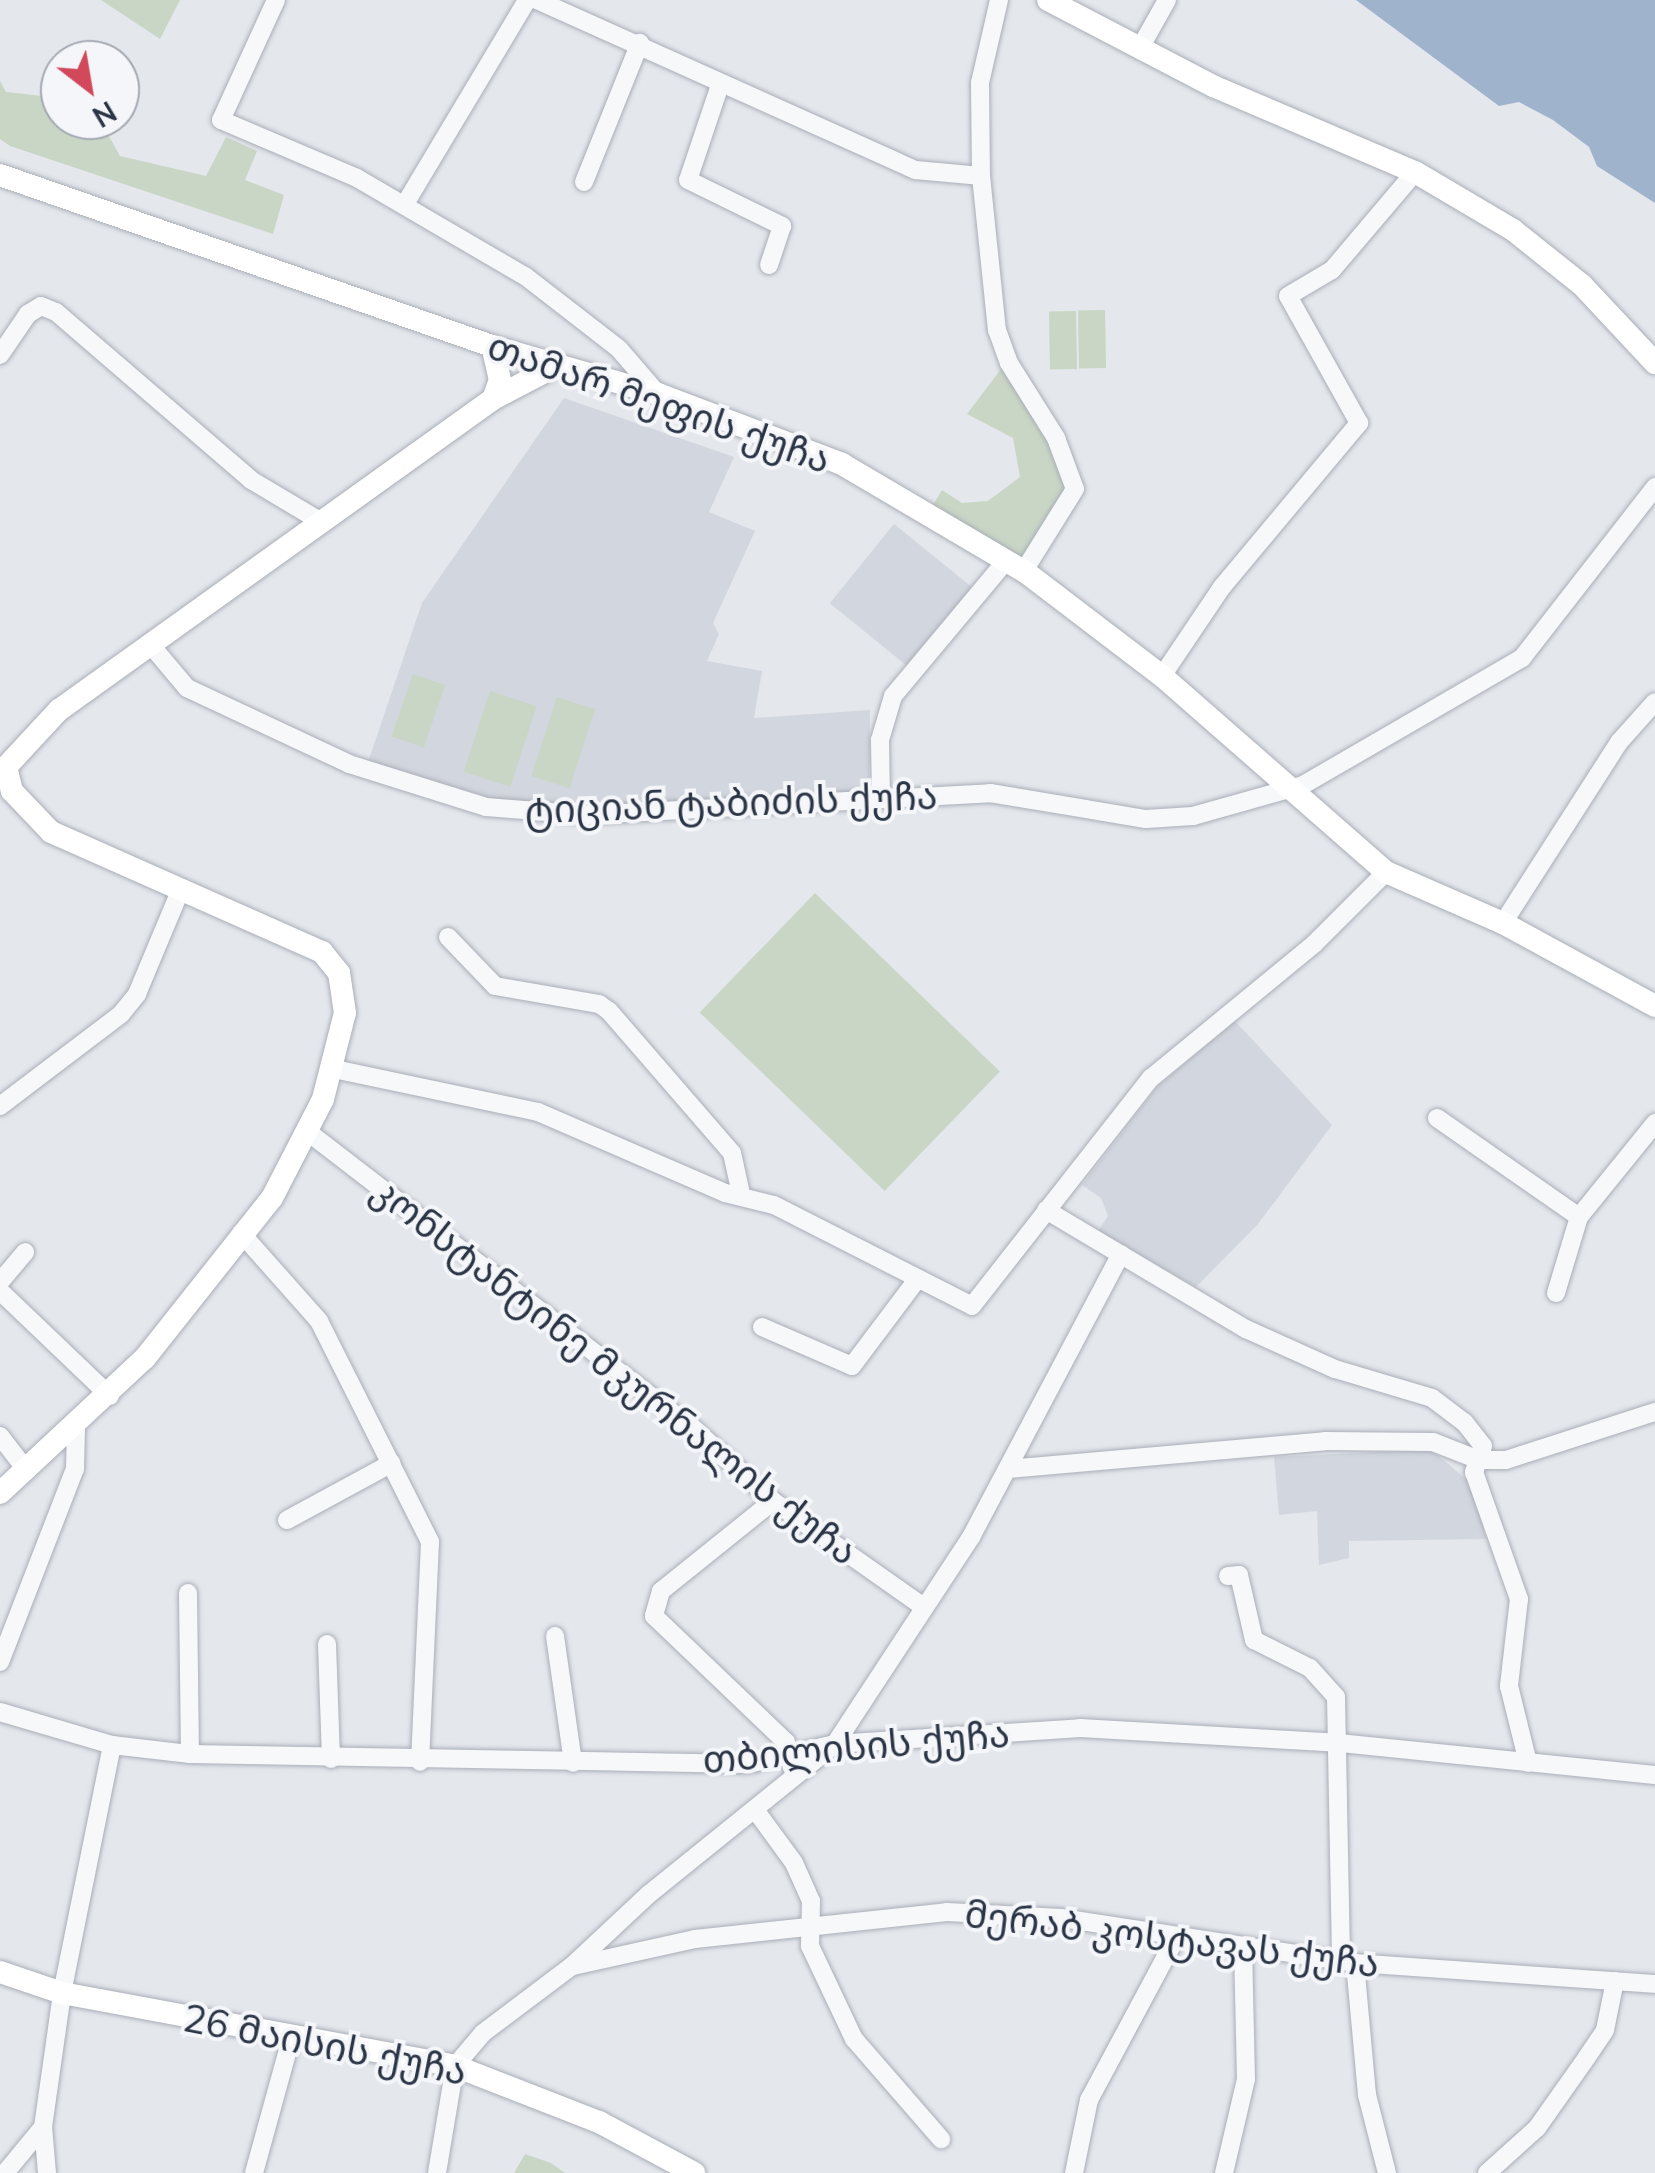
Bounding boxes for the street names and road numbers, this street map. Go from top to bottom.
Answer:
street label: თამარ მეფის ქუჩა [482,323,836,483]
street label: ტიციან ტაბიძის ქუჩა [524,773,938,833]
street label: კონსტანტინე მკურნალის ქუჩა [363,1167,867,1575]
street label: თბილისის ქუჩა [701,1711,1011,1783]
street label: მერაბ კოსტავას ქუჩა [962,1891,1382,1987]
street label: 26 მაისის ქუჩა [179,1995,471,2095]

